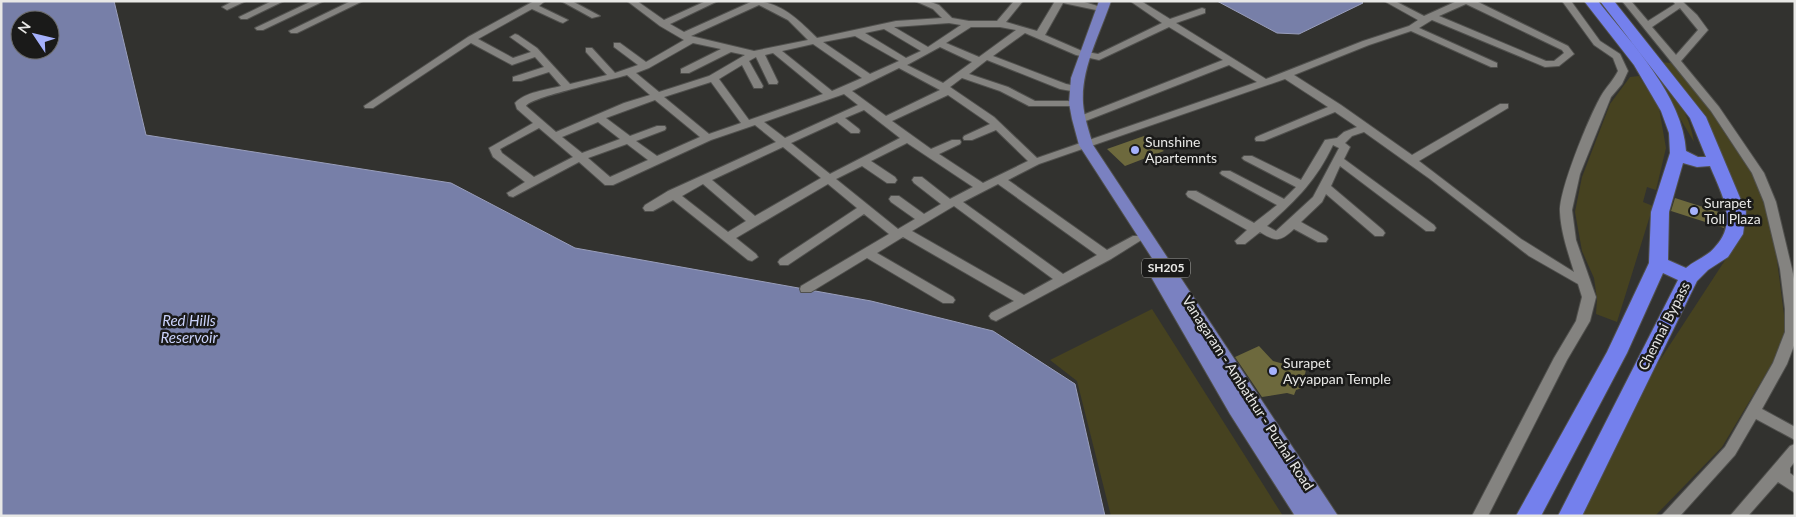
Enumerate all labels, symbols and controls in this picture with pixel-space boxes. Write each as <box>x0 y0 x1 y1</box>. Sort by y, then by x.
north arrow <box>10 10 60 60</box>
text: N <box>14 18 34 37</box>
place label: Sunshine Apartemnts <box>1145 133 1217 166</box>
marker: Sunshine Apartemnts <box>1129 144 1141 156</box>
place label: Surapet Toll Plaza <box>1704 194 1761 227</box>
marker: Surapet Toll Plaza <box>1688 205 1700 217</box>
road number: SH205 <box>1142 258 1190 278</box>
street label: Chennai Bypass <box>1634 279 1693 373</box>
street label: Vanagaram - Ambathur - Puzhal Road <box>1179 292 1318 493</box>
water label: Red Hills Reservoir <box>160 311 218 346</box>
place label: Surapet Ayyappan Temple <box>1283 354 1391 387</box>
marker: Surapet Ayyappan Temple <box>1267 365 1279 377</box>

